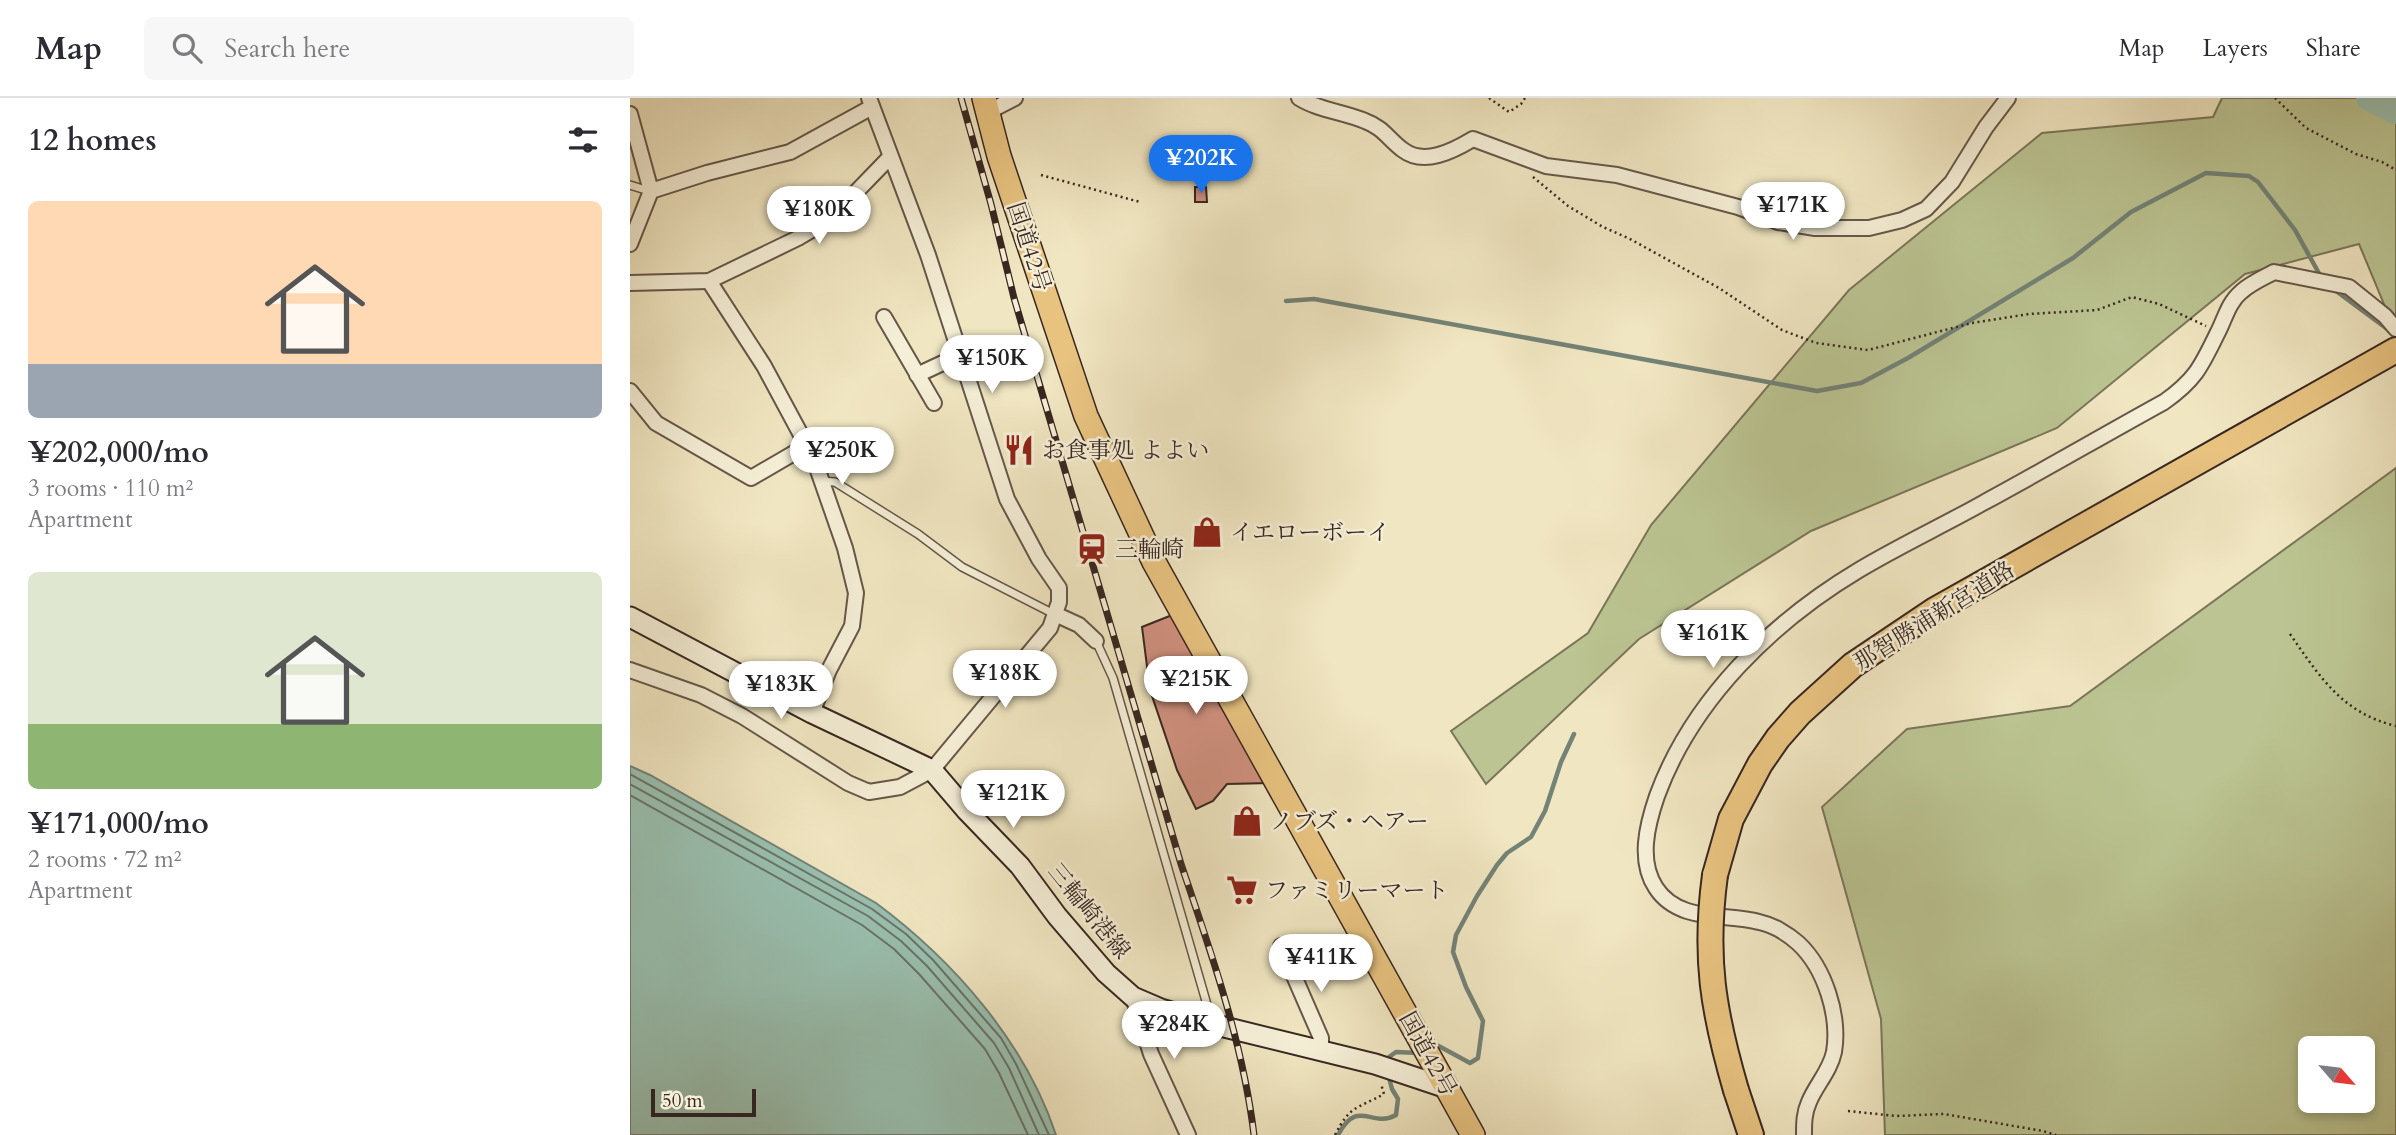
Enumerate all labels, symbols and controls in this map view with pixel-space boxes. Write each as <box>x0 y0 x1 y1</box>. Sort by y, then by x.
search box <box>144 17 634 80</box>
text: Map <box>35 26 102 71</box>
icon: search <box>168 29 206 67</box>
text: Search here <box>224 31 350 66</box>
text: Map <box>2119 32 2165 65</box>
text: Layers <box>2203 32 2268 65</box>
text: Share <box>2306 32 2361 65</box>
text: 12 homes <box>28 120 157 161</box>
icon: filters <box>564 121 602 159</box>
pin: ¥202K <box>1152 136 1250 195</box>
text: ¥202K <box>1165 142 1237 173</box>
pin: ¥171K <box>1744 183 1842 242</box>
pin: ¥180K <box>770 186 868 246</box>
text: ¥171K <box>1757 189 1829 220</box>
text: ¥180K <box>783 193 855 224</box>
street label: 国道42号 <box>1000 198 1058 296</box>
icon: home <box>252 246 378 372</box>
pin: ¥150K <box>943 336 1041 395</box>
text: ¥150K <box>956 342 1028 373</box>
pin: ¥250K <box>793 428 891 487</box>
text: ¥202,000/mo <box>28 432 209 473</box>
restaurant icon: お食事処 よよい <box>1002 433 1036 467</box>
text: ¥250K <box>806 434 878 465</box>
place label: お食事処 よよい <box>1042 435 1209 466</box>
text: 3 rooms · 110 m² <box>28 473 193 504</box>
text: Apartment <box>28 504 132 535</box>
shop icon: イエローボーイ <box>1190 515 1224 549</box>
place label: イエローボーイ <box>1230 517 1390 548</box>
station icon: 三輪崎 <box>1075 532 1109 566</box>
place label: 三輪崎 <box>1115 534 1184 565</box>
street label: 那智勝浦新宮道路 <box>1848 554 2020 678</box>
pin: ¥161K <box>1664 610 1762 670</box>
icon: home <box>252 617 378 743</box>
text: ¥161K <box>1677 617 1749 648</box>
pin: ¥188K <box>956 650 1054 710</box>
pin: ¥215K <box>1147 656 1245 716</box>
text: ¥188K <box>969 657 1041 688</box>
pin: ¥183K <box>732 662 830 721</box>
text: ¥215K <box>1160 663 1232 694</box>
text: ¥183K <box>745 668 817 699</box>
pin: ¥121K <box>964 770 1062 830</box>
text: ¥121K <box>977 777 1049 808</box>
text: ¥171,000/mo <box>28 803 209 844</box>
shop icon: ノブズ・ヘアー <box>1230 804 1264 838</box>
place label: ノブズ・ヘアー <box>1270 806 1429 837</box>
text: 2 rooms · 72 m² <box>28 844 181 875</box>
street label: 三輪崎港線 <box>1041 857 1137 965</box>
supermarket icon: ファミリーマート <box>1225 873 1259 907</box>
text: Apartment <box>28 875 132 906</box>
place label: ファミリーマート <box>1265 875 1449 906</box>
pin: ¥411K <box>1272 934 1370 994</box>
text: ¥411K <box>1285 941 1357 972</box>
pin: ¥284K <box>1125 1002 1223 1061</box>
street label: 国道42号 <box>1392 1006 1464 1102</box>
text: ¥284K <box>1138 1008 1210 1039</box>
north arrow <box>2298 1036 2375 1113</box>
map controls <box>2298 1036 2375 1113</box>
scale bar <box>651 1086 756 1118</box>
text: 50 m <box>662 1088 703 1114</box>

